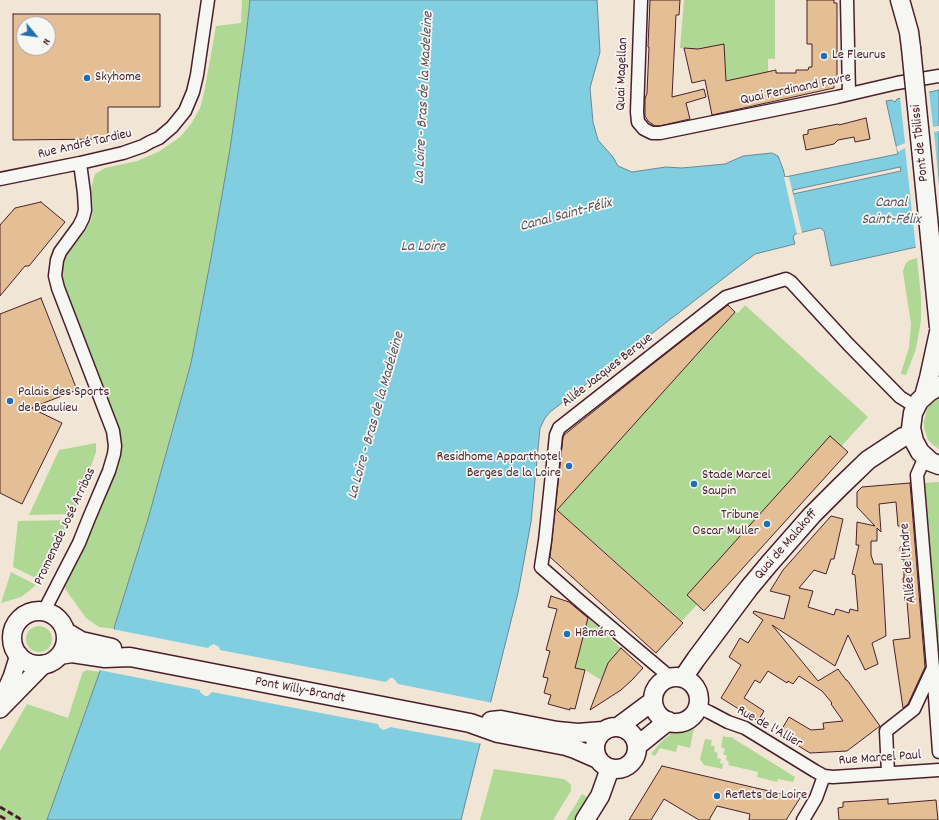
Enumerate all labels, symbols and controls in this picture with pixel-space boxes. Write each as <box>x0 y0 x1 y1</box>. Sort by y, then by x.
water label: La Loire - Bras de la Madeleine <box>411 11 439 185</box>
north arrow <box>16 16 56 56</box>
text: N <box>37 35 54 48</box>
street label: Quai Magellan <box>613 37 633 111</box>
place label: Le Fleurus <box>832 48 886 64</box>
marker: Le Fleurus <box>819 51 829 61</box>
place label: Skyhome <box>95 70 141 86</box>
street label: Quai Ferdinand Favre <box>739 70 853 110</box>
marker: Skyhome <box>82 73 92 83</box>
street label: Pont de Tbilissi <box>909 103 933 183</box>
street label: Rue André Tardieu <box>36 126 134 164</box>
water label: Canal Saint-Félix <box>518 195 614 237</box>
water label: Canal Saint-Félix <box>861 195 921 230</box>
water label: La Loire <box>401 239 445 257</box>
water label: La Loire - Bras de la Madeleine <box>345 330 409 502</box>
street label: Allée Jacques Berque <box>559 330 657 412</box>
place label: Palais des Sports de Beaulieu <box>18 385 109 418</box>
marker: Palais des Sports de Beaulieu <box>5 396 15 406</box>
place label: Residhome Apparthotel Berges de la Loire <box>437 450 561 482</box>
marker: Residhome Apparthotel Berges de la Loire <box>564 461 574 471</box>
street label: Promenade José Arribas <box>31 465 101 589</box>
place label: Stade Marcel Saupin <box>702 468 771 500</box>
marker: Stade Marcel Saupin <box>689 479 699 489</box>
street label: Quai de Malakoff <box>752 506 822 584</box>
place label: Tribune Oscar Muller <box>692 508 759 540</box>
marker: Tribune Oscar Muller <box>762 519 772 529</box>
street label: Allée de l'Indre <box>897 522 921 604</box>
place label: Hêméra <box>575 626 616 642</box>
marker: Hêméra <box>562 629 572 639</box>
street label: Pont Willy-Brandt <box>253 674 347 708</box>
street label: Rue de l'Allier <box>733 703 805 753</box>
street label: Rue Marcel Paul <box>838 748 922 770</box>
place label: Reflets de Loire <box>725 788 807 804</box>
marker: Reflets de Loire <box>712 791 722 801</box>

